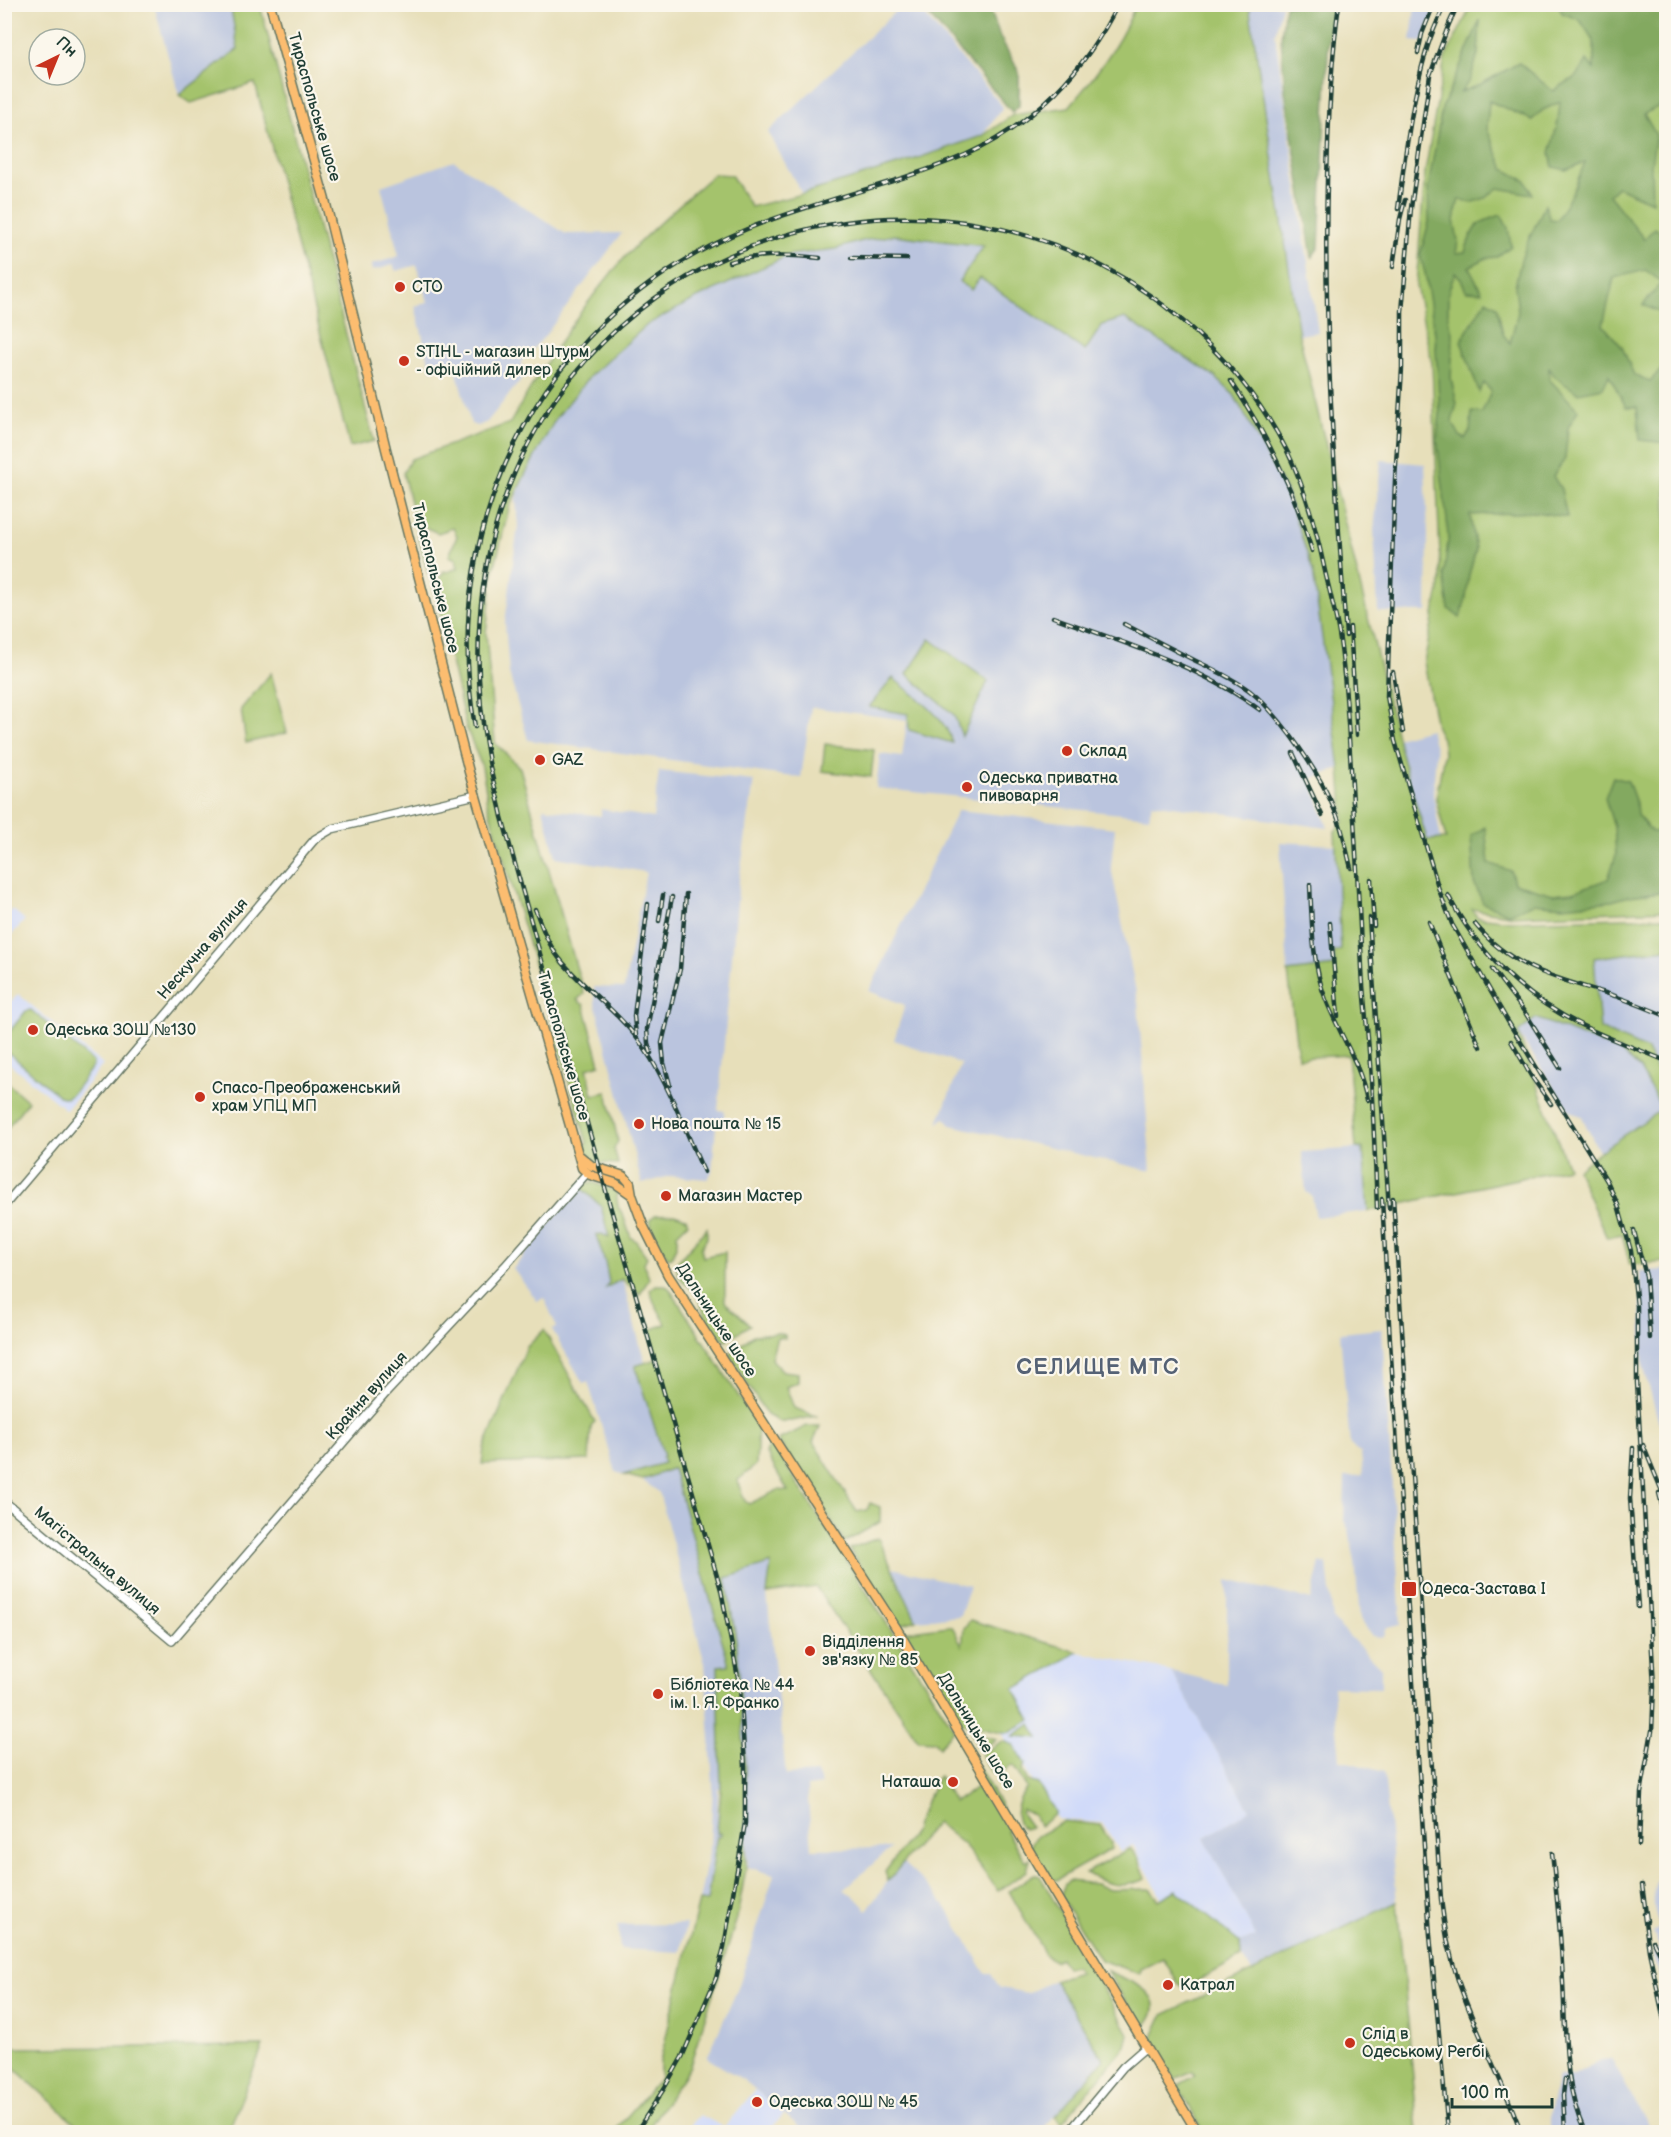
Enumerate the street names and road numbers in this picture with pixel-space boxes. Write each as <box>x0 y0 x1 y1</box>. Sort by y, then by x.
street label: Тираспольське шосе <box>284 30 344 184</box>
street label: Тираспольське шосе <box>407 501 463 655</box>
street label: Нескучна вулиця <box>154 894 252 1003</box>
street label: Тираспольське шосе <box>533 969 593 1123</box>
street label: Дальницьке шосе <box>672 1259 760 1381</box>
street label: Крайня вулиця <box>322 1348 412 1444</box>
street label: Магістральна вулиця <box>30 1503 164 1619</box>
street label: Дальницьке шосе <box>934 1669 1018 1793</box>

